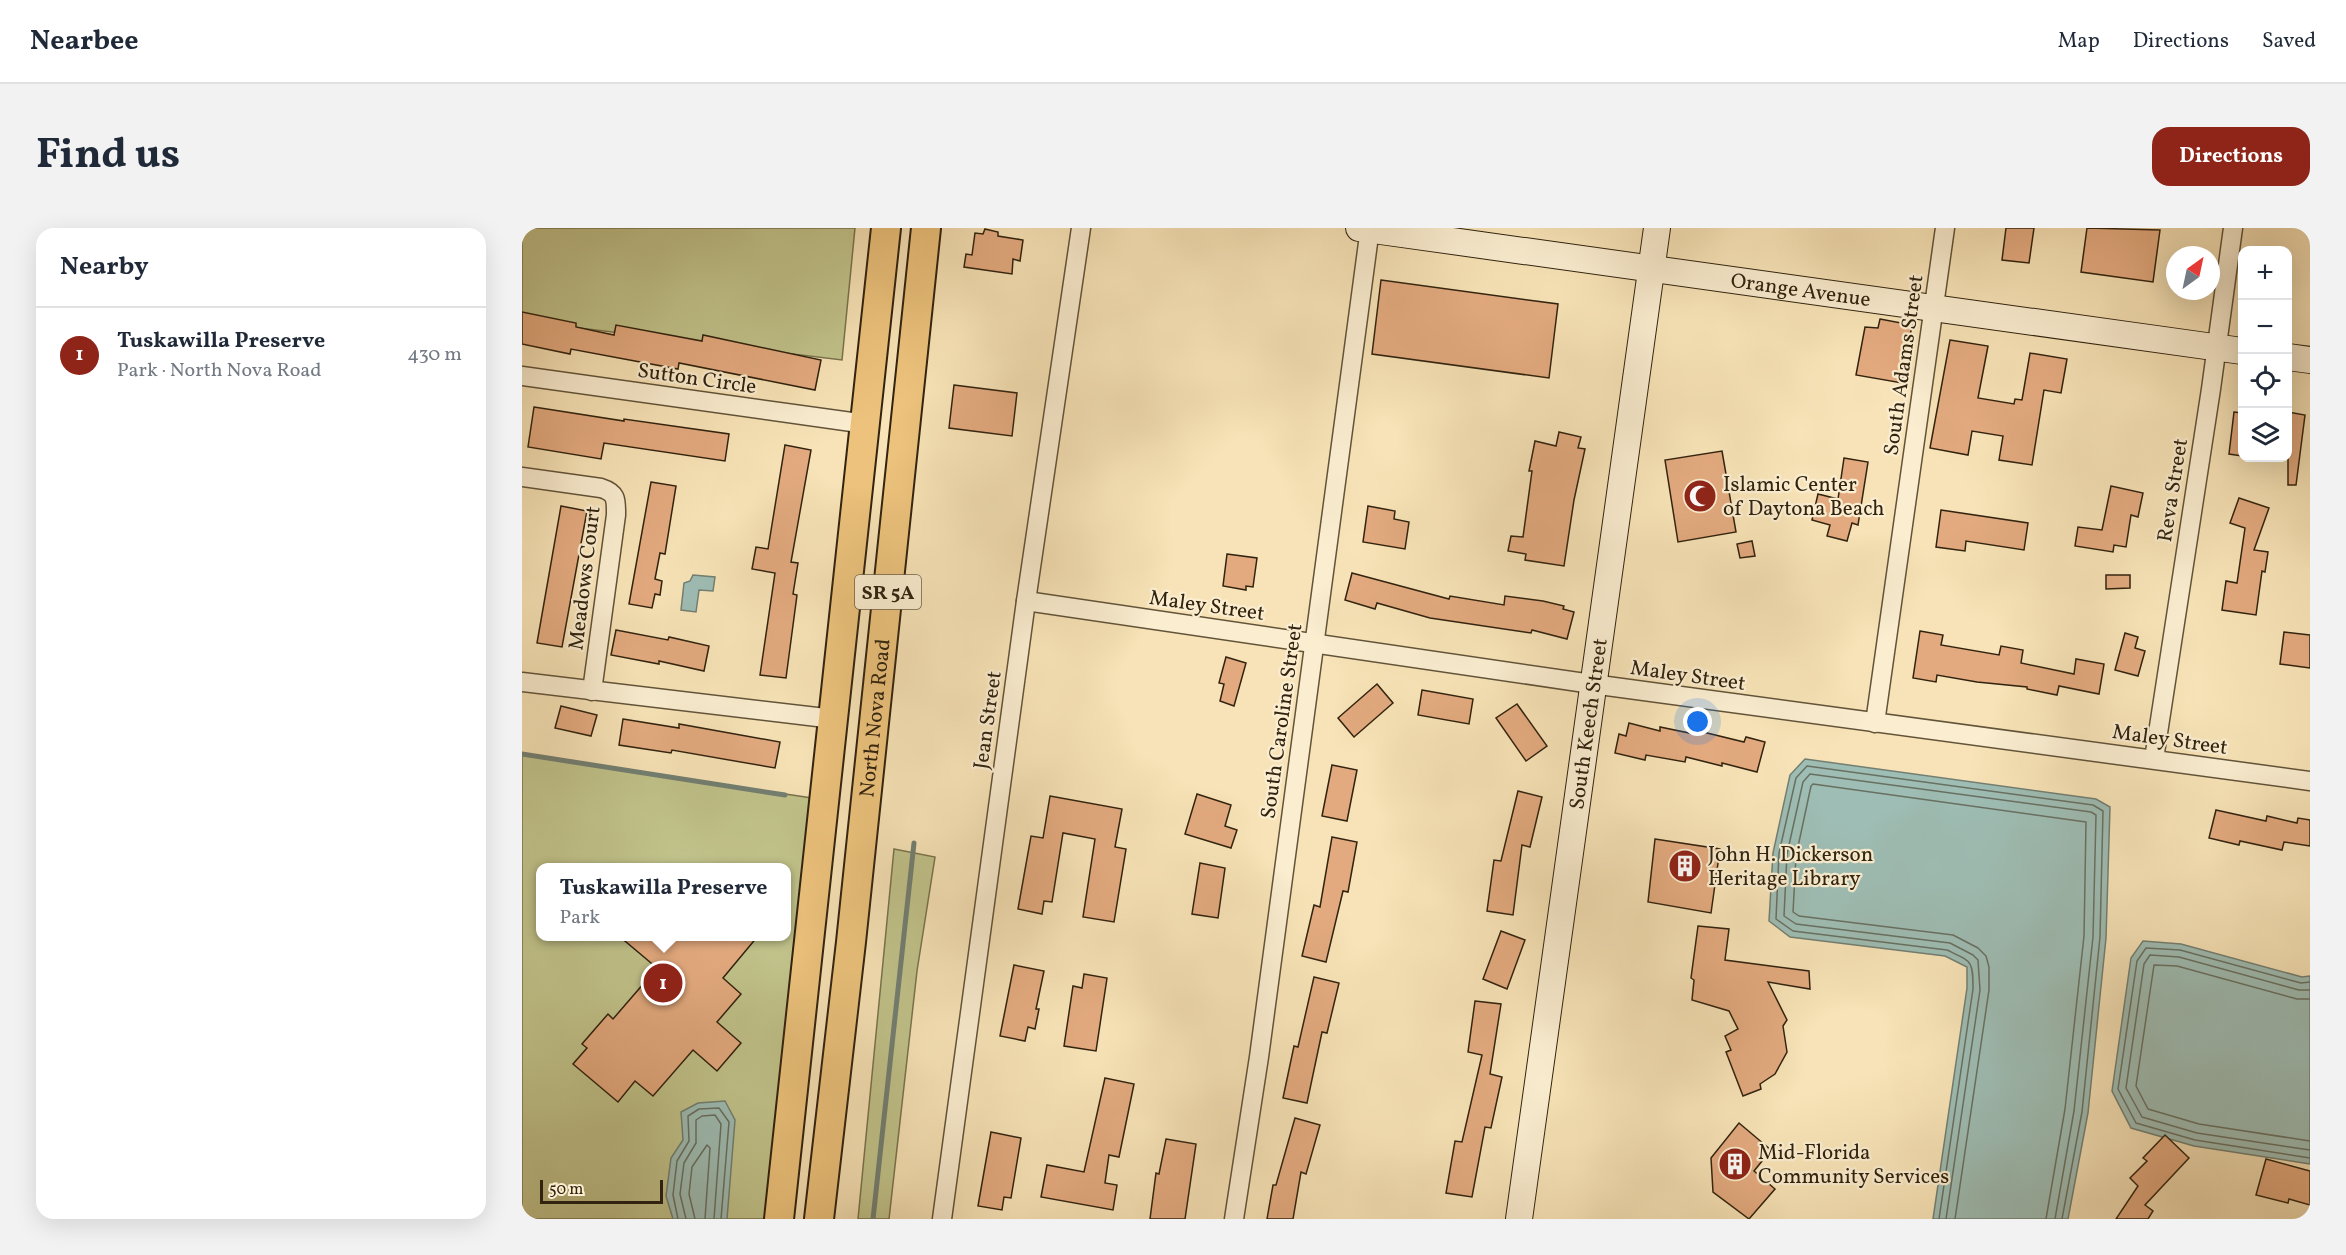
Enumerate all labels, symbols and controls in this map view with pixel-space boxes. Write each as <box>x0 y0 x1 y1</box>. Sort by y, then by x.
text: Nearbee <box>30 22 139 61</box>
text: Map <box>2058 27 2100 56</box>
text: Directions <box>2133 27 2229 56</box>
text: Saved <box>2262 27 2316 56</box>
text: Find us <box>36 127 180 186</box>
button: Directions <box>2152 127 2310 186</box>
north arrow <box>2166 246 2220 300</box>
map controls <box>2238 246 2292 462</box>
button: + <box>2238 246 2292 300</box>
text: Nearby <box>60 249 149 285</box>
street label: Orange Avenue <box>1729 267 1872 315</box>
street label: South Adams Street <box>1877 273 1932 457</box>
button: − <box>2238 300 2292 354</box>
text: Tuskawilla Preserve <box>117 326 325 357</box>
text: 1 <box>75 341 84 369</box>
text: 430 m <box>407 341 462 369</box>
button: locate <box>2238 354 2292 408</box>
text: Park · North Nova Road <box>117 357 322 385</box>
street label: Sutton Circle <box>636 357 758 402</box>
button: layers <box>2238 408 2292 462</box>
street label: Reva Street <box>2151 436 2196 544</box>
place label: Islamic Center of Daytona Beach <box>1723 471 1885 524</box>
mosque icon: Islamic Center of Daytona Beach <box>1682 478 1718 514</box>
street label: Meadows Court <box>562 505 609 652</box>
road number: SR 5A <box>855 575 921 609</box>
street label: Maley Street <box>1147 584 1266 629</box>
street label: South Caroline Street <box>1254 622 1311 821</box>
street label: South Keech Street <box>1563 636 1616 812</box>
street label: North Nova Road <box>853 637 899 799</box>
street label: Maley Street <box>1628 654 1747 699</box>
street label: Jean Street <box>967 669 1010 771</box>
your location <box>1683 707 1712 736</box>
street label: Maley Street <box>2110 718 2229 763</box>
place label: John H. Dickerson Heritage Library <box>1708 841 1873 894</box>
building icon: John H. Dickerson Heritage Library <box>1667 848 1703 884</box>
popup <box>536 863 791 941</box>
text: Tuskawilla Preserve <box>559 873 768 904</box>
text: Park <box>559 904 600 932</box>
pin: 1 <box>644 960 682 1005</box>
place label: Mid-Florida Community Services <box>1758 1139 1949 1192</box>
building icon: Mid-Florida Community Services <box>1717 1146 1753 1182</box>
scale bar <box>540 1177 663 1204</box>
text: 50 m <box>549 1179 583 1201</box>

